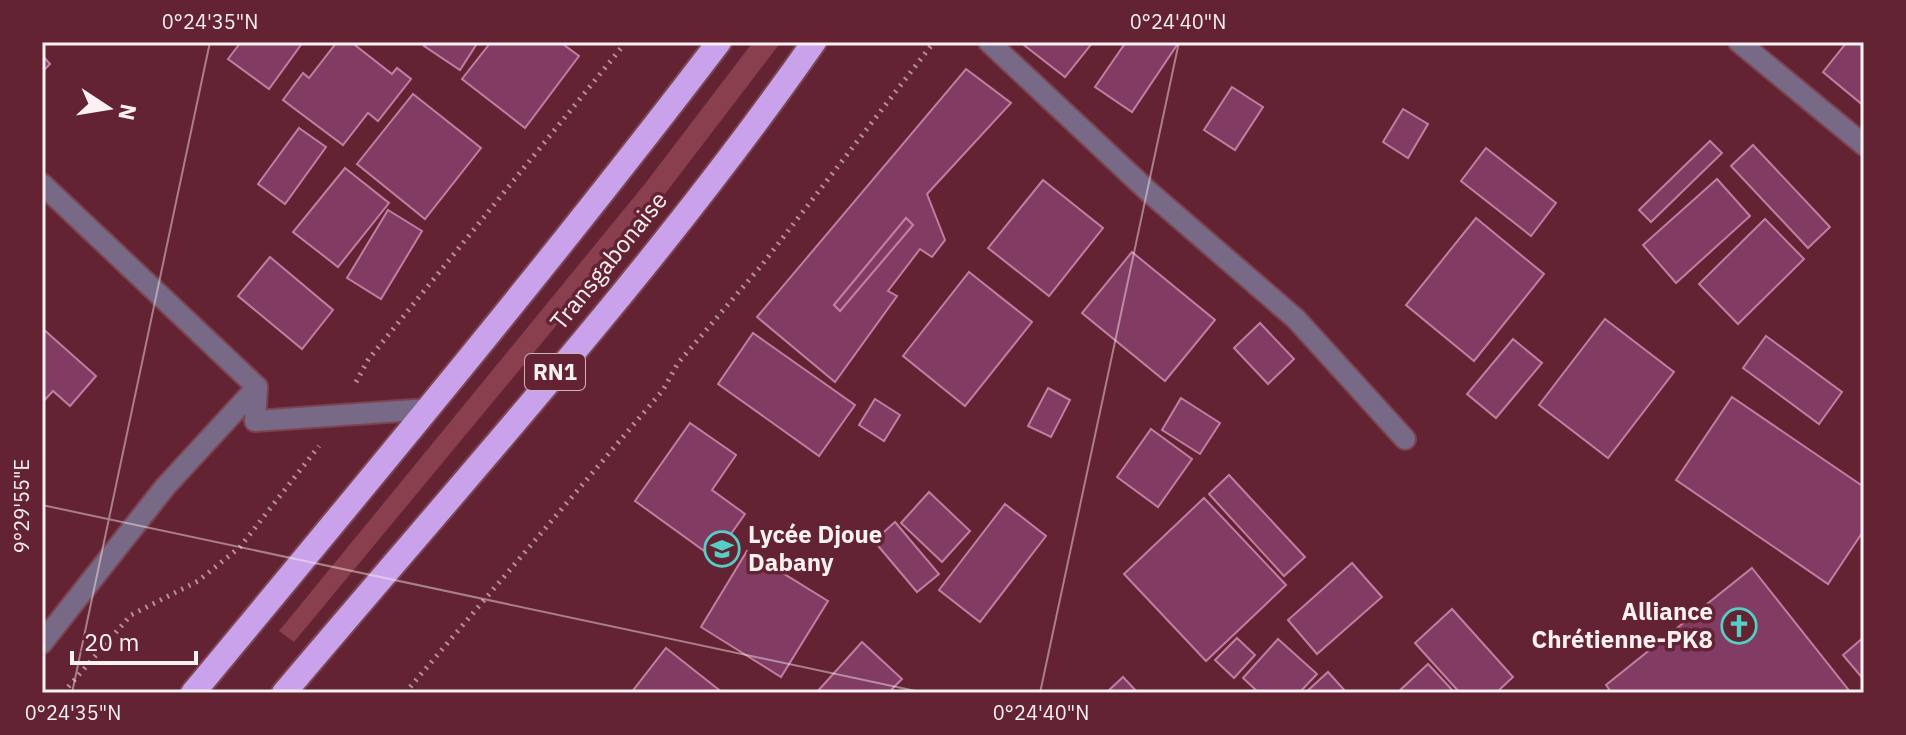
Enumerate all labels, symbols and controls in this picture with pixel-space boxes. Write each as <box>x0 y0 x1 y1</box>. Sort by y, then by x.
text: 0°24'35"N <box>162 8 258 35</box>
text: 0°24'40"N <box>1130 8 1226 35</box>
north arrow <box>68 68 148 148</box>
text: N <box>112 101 144 123</box>
street label: Transgabonaise <box>543 184 674 336</box>
road number: RN1 <box>525 354 585 390</box>
text: 9°29'55"E <box>8 459 35 553</box>
place label: Lycée Djoue Dabany <box>748 518 882 578</box>
school or university icon: Lycée Djoue Dabany <box>703 530 741 568</box>
place label: Alliance Chrétienne-PK8 <box>1532 595 1713 655</box>
church icon: Alliance Chrétienne-PK8 <box>1720 607 1758 645</box>
scale bar <box>72 615 196 665</box>
text: 20 m <box>84 626 139 658</box>
text: 0°24'35"N <box>25 699 121 726</box>
text: 0°24'40"N <box>993 699 1089 726</box>

